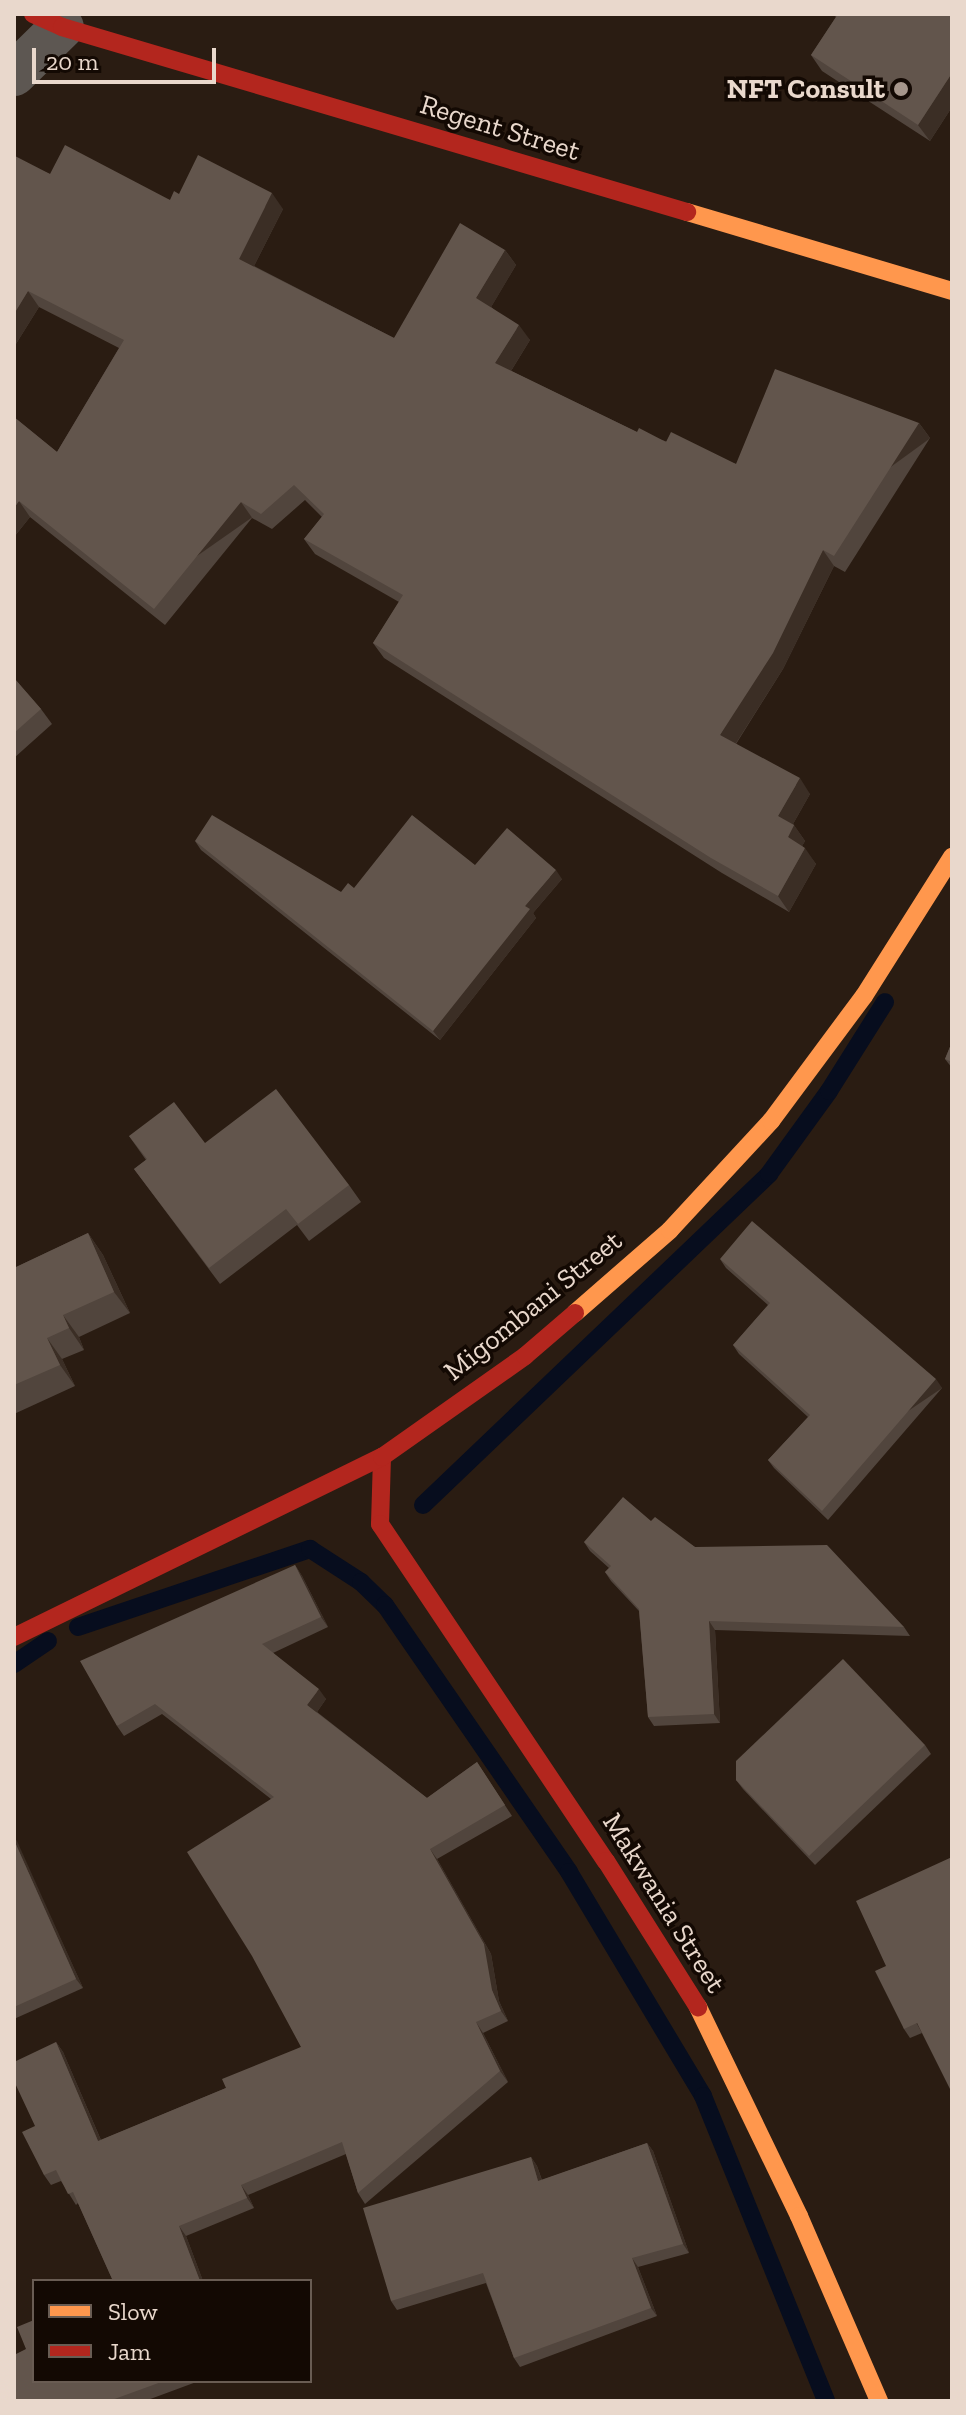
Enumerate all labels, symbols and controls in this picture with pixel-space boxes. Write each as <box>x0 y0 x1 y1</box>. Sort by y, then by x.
scale bar <box>36 32 220 82</box>
text: 20 m <box>46 47 98 76</box>
place label: NFT Consult <box>727 72 885 106</box>
marker: NFT Consult <box>892 80 910 98</box>
street label: Regent Street <box>416 88 584 168</box>
street label: Migombani Street <box>437 1224 629 1388</box>
street label: Makwania Street <box>595 1807 733 1999</box>
legend <box>32 2279 312 2383</box>
text: Slow <box>108 2297 158 2326</box>
text: Jam <box>108 2337 151 2366</box>

